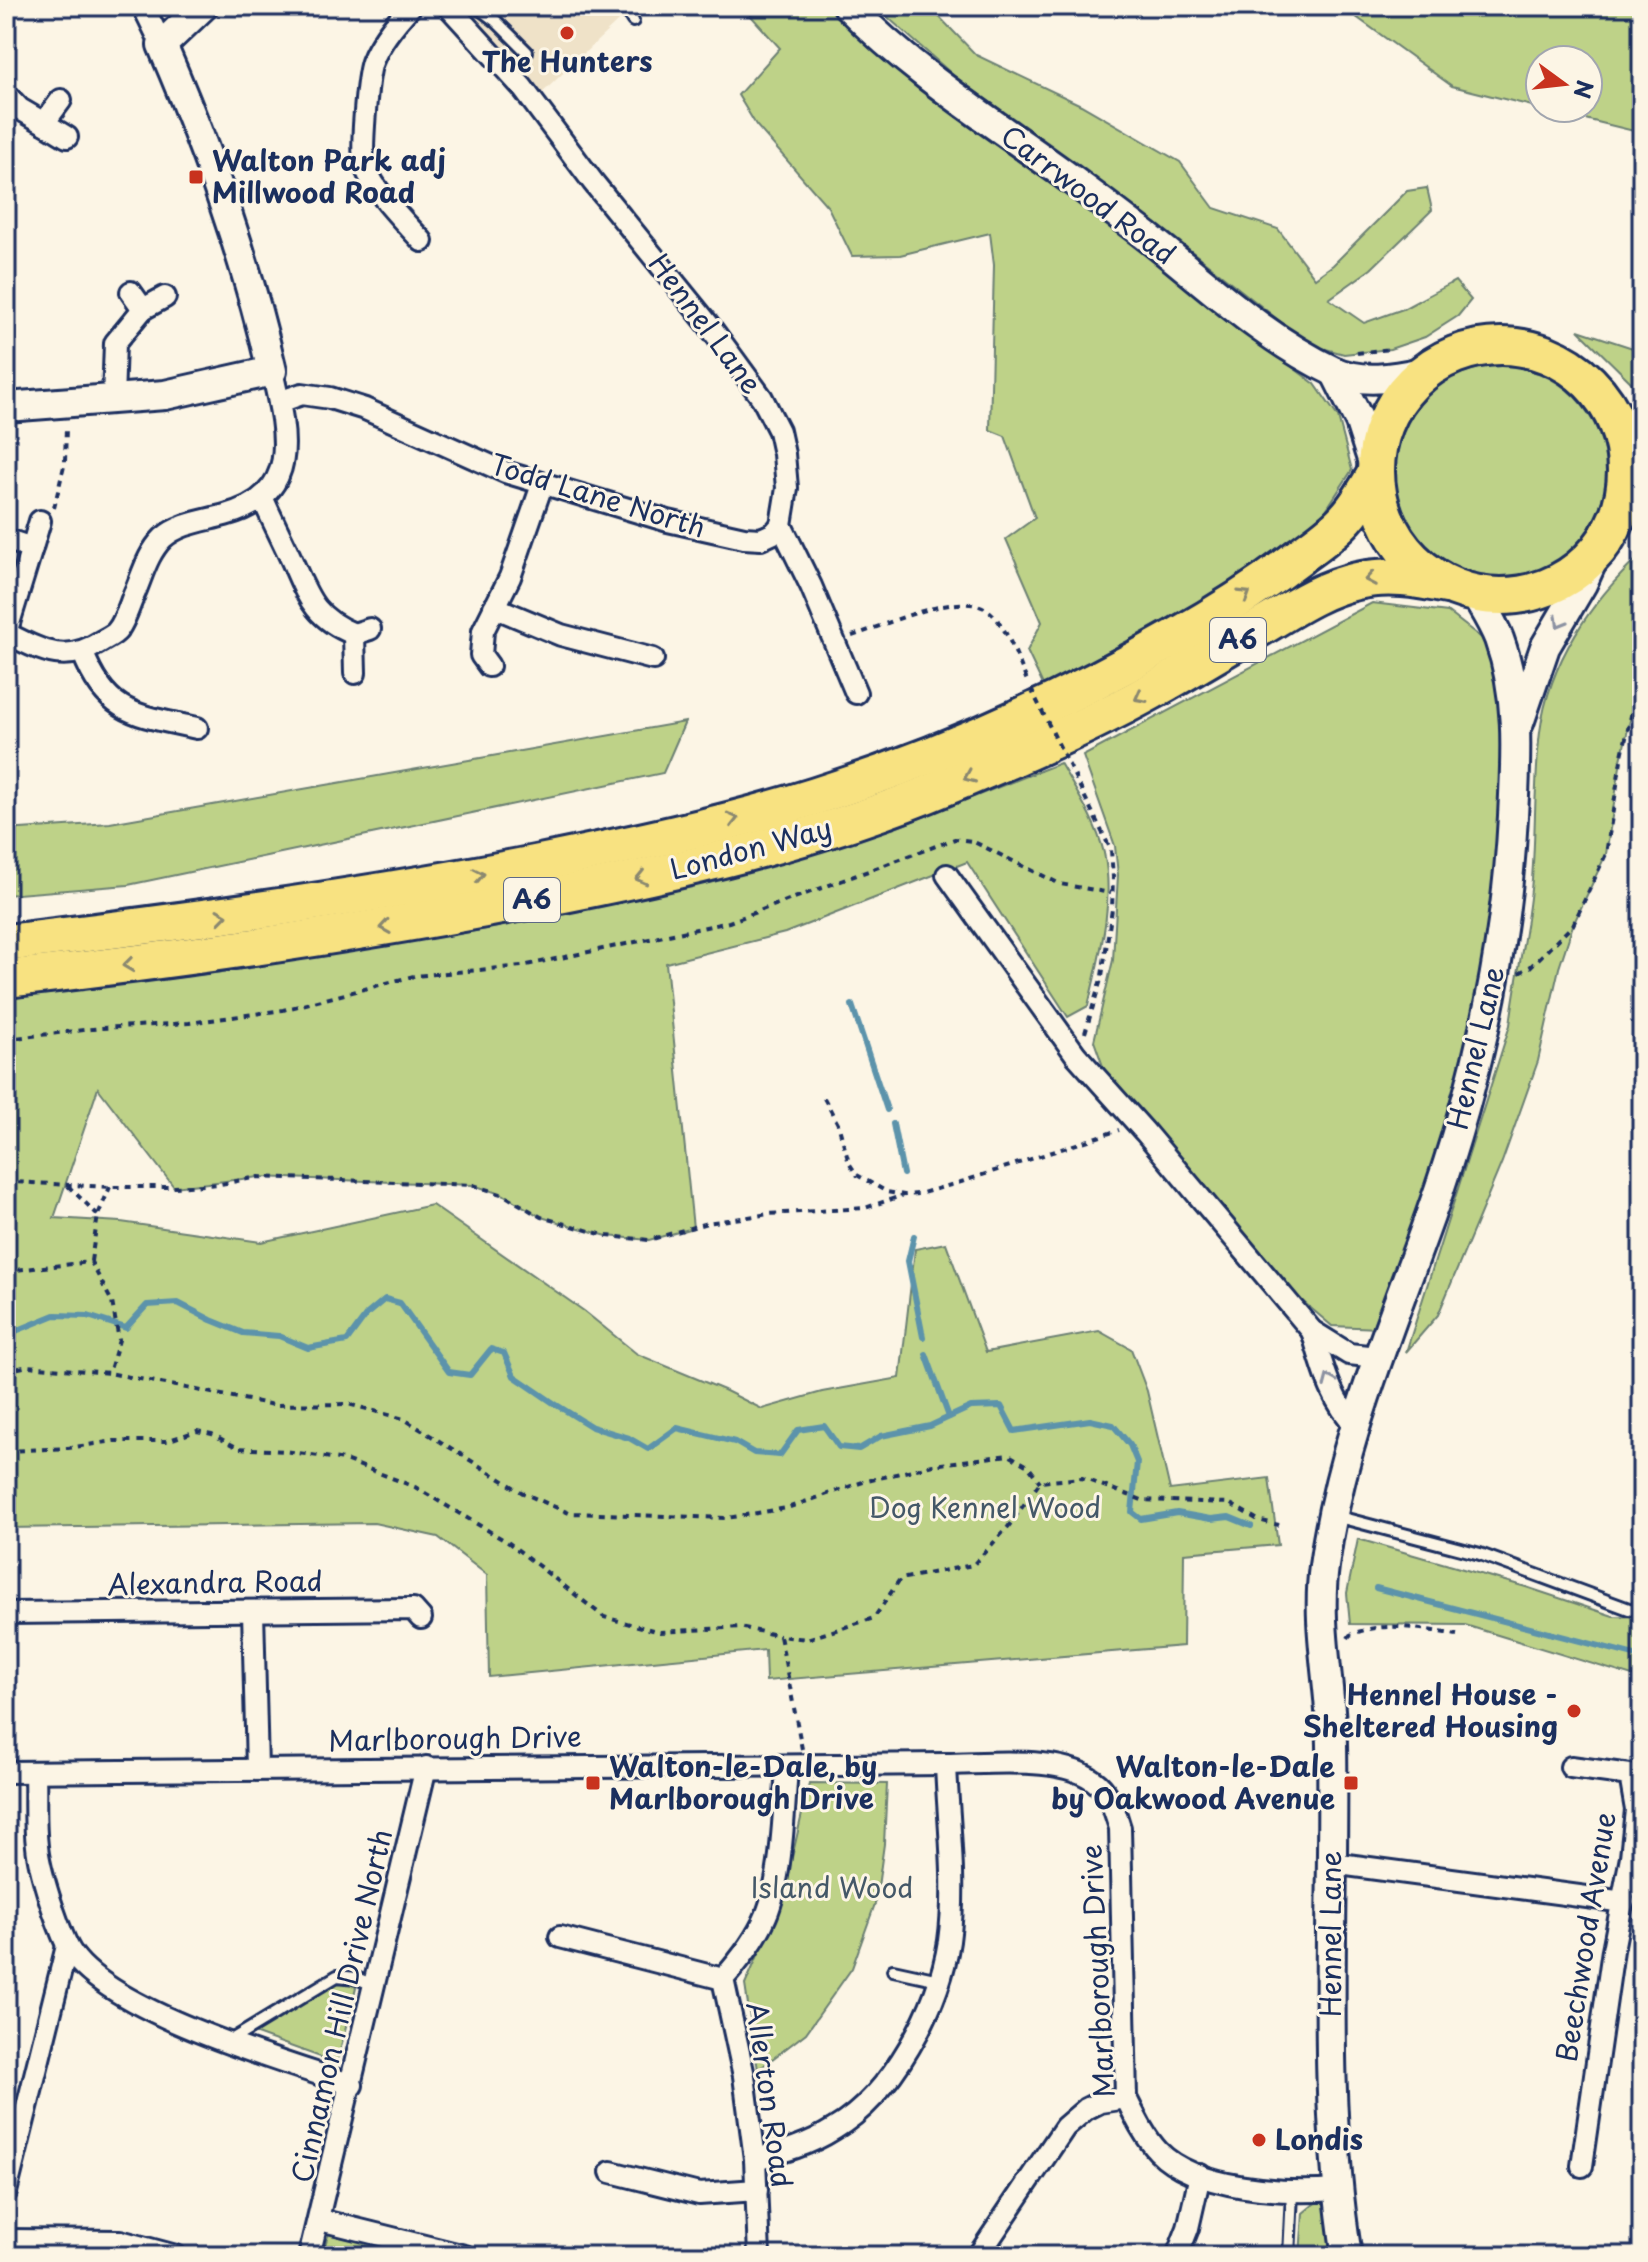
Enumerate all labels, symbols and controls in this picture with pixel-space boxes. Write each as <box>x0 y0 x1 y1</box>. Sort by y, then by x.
marker: The Hunters <box>558 24 576 42</box>
place label: The Hunters <box>481 39 653 82</box>
north arrow <box>1524 44 1604 124</box>
text: N <box>1567 77 1603 102</box>
street label: Carrwood Road <box>992 114 1185 274</box>
place label: Walton Park adj Millwood Road <box>212 138 446 213</box>
marker: Walton Park adj Millwood Road <box>187 168 205 186</box>
street label: Hennel Lane <box>639 244 773 403</box>
street label: Todd Lane North <box>486 441 711 548</box>
one-way arrow <box>1363 569 1377 586</box>
one-way arrow <box>1236 590 1250 605</box>
one-way arrow <box>1554 613 1570 628</box>
road number: A6 <box>1210 618 1266 662</box>
one-way arrow <box>1134 688 1149 703</box>
one-way arrow <box>963 768 977 784</box>
street label: London Way <box>665 805 836 890</box>
one-way arrow <box>725 812 739 829</box>
one-way arrow <box>472 867 486 884</box>
one-way arrow <box>634 869 648 886</box>
road number: A6 <box>504 878 560 922</box>
one-way arrow <box>215 908 229 925</box>
one-way arrow <box>379 918 392 935</box>
one-way arrow <box>121 956 135 973</box>
street label: Hennel Lane <box>1435 962 1514 1134</box>
one-way arrow <box>1322 1374 1339 1388</box>
park label: Dog Kennel Wood <box>869 1485 1101 1528</box>
street label: Alexandra Road <box>107 1558 323 1605</box>
place label: Hennel House - Sheltered Housing <box>1303 1672 1558 1747</box>
marker: Hennel House - Sheltered Housing <box>1565 1702 1583 1720</box>
street label: Marlborough Drive <box>328 1714 582 1761</box>
place label: Walton-le-Dale, by Marlborough Drive <box>609 1744 877 1819</box>
place label: Walton-le-Dale by Oakwood Avenue <box>1051 1744 1335 1819</box>
marker: Walton-le-Dale, by Marlborough Drive <box>584 1774 602 1792</box>
marker: Walton-le-Dale by Oakwood Avenue <box>1342 1774 1360 1792</box>
street label: Beechwood Avenue <box>1544 1809 1625 2065</box>
street label: Cinnamon Hill Drive North <box>279 1825 402 2187</box>
street label: Marlborough Drive <box>1068 1843 1125 2099</box>
street label: Hennel Lane <box>1308 1851 1351 2017</box>
park label: Island Wood <box>751 1865 913 1908</box>
street label: Allerton Road <box>736 1999 805 2190</box>
place label: Londis <box>1275 2117 1363 2160</box>
marker: Londis <box>1250 2131 1268 2149</box>

